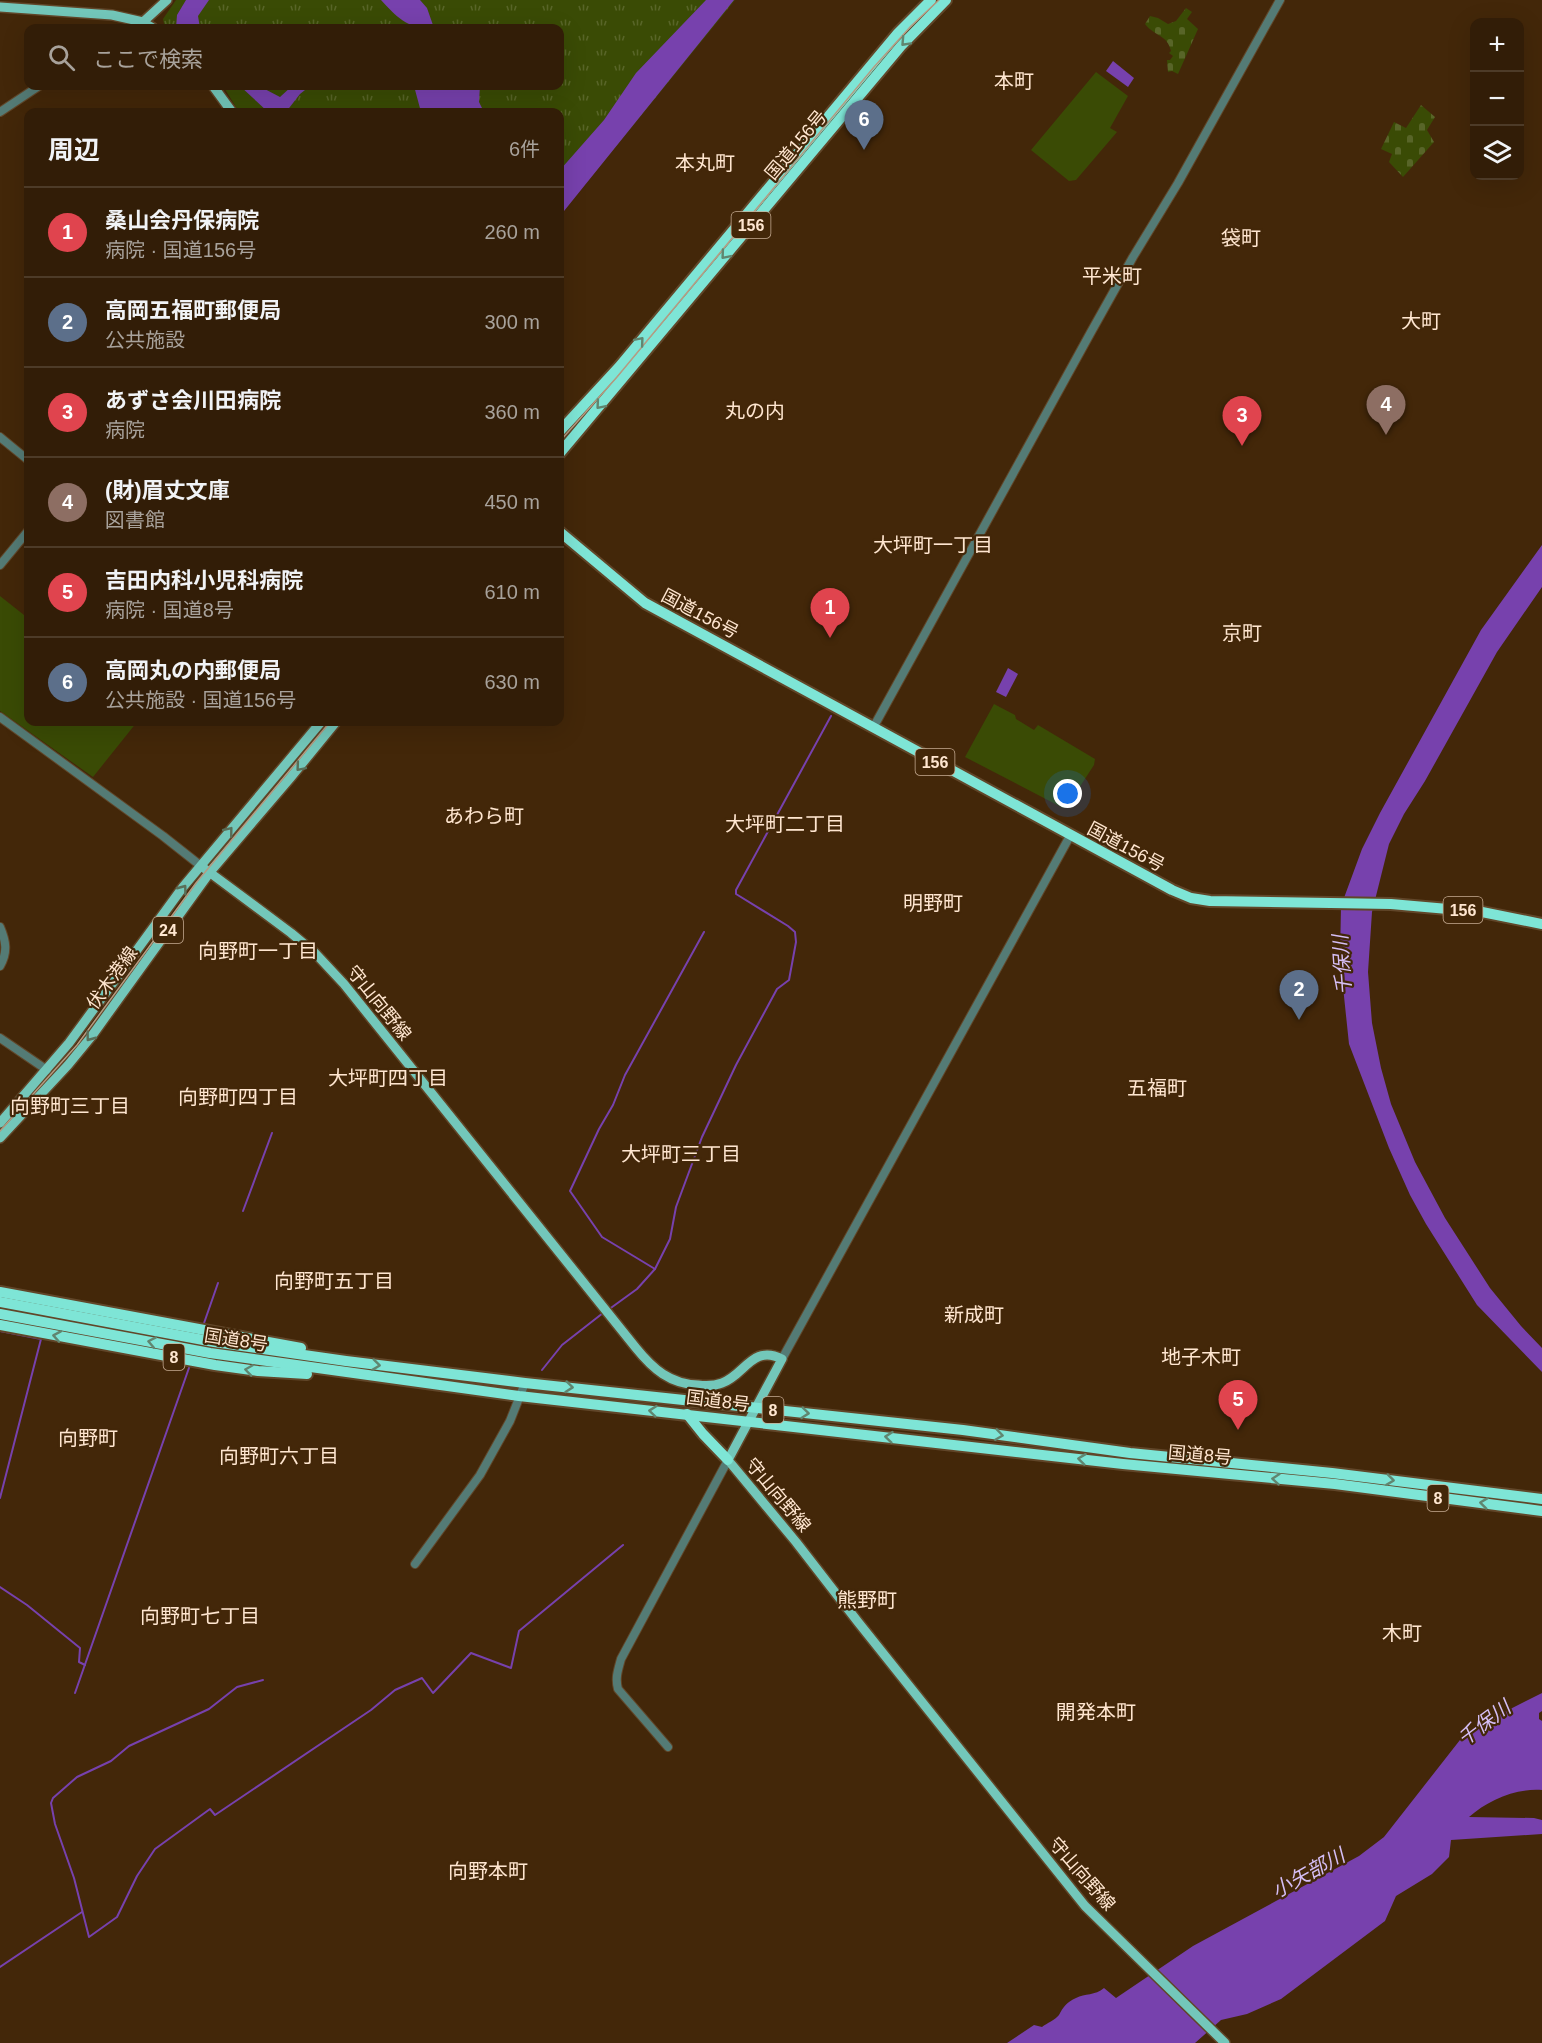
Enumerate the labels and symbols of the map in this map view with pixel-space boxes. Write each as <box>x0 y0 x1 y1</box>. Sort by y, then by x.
one-way arrow <box>901 35 912 45</box>
district label: 本町 <box>994 70 1034 92</box>
pin: 6 <box>844 100 884 150</box>
street label: 国道156号 <box>761 106 831 184</box>
district label: 本丸町 <box>675 152 735 174</box>
road number: 156 <box>732 212 771 238</box>
district label: 袋町 <box>1221 227 1261 249</box>
one-way arrow <box>722 248 733 259</box>
district label: 平米町 <box>1082 265 1142 287</box>
district label: 大町 <box>1401 310 1441 332</box>
one-way arrow <box>633 337 644 348</box>
pin: 4 <box>1366 386 1406 435</box>
pin: 3 <box>1222 396 1262 446</box>
one-way arrow <box>597 398 608 409</box>
district label: 丸の内 <box>725 400 785 422</box>
district label: 大坪町一丁目 <box>873 534 993 556</box>
street label: 国道156号 <box>658 585 742 643</box>
pin: 1 <box>810 588 850 638</box>
district label: 京町 <box>1222 622 1262 644</box>
road number: 156 <box>916 749 954 775</box>
one-way arrow <box>296 760 307 771</box>
your location <box>1053 779 1082 808</box>
district label: あわら町 <box>444 805 524 827</box>
district label: 大坪町二丁目 <box>725 813 845 835</box>
street label: 国道156号 <box>1084 818 1168 876</box>
one-way arrow <box>221 827 232 838</box>
one-way arrow <box>175 884 186 895</box>
district label: 明野町 <box>903 892 963 914</box>
road number: 156 <box>1444 897 1482 923</box>
road number: 24 <box>153 917 183 943</box>
water label: 千保川 <box>1329 932 1355 996</box>
district label: 向野町一丁目 <box>198 940 318 962</box>
street label: 伏木港線 <box>83 943 141 1013</box>
street label: 守山向野線 <box>343 962 415 1044</box>
pin: 2 <box>1280 970 1318 1020</box>
one-way arrow <box>87 1031 98 1042</box>
district label: 大坪町四丁目 <box>328 1067 448 1089</box>
district label: 五福町 <box>1127 1077 1187 1099</box>
district label: 向野町四丁目 <box>178 1086 298 1108</box>
district label: 向野町三丁目 <box>10 1095 130 1117</box>
district label: 大坪町三丁目 <box>621 1143 741 1165</box>
district label: 向野町五丁目 <box>274 1270 394 1292</box>
district label: 新成町 <box>944 1304 1004 1326</box>
street label: 国道8号 <box>203 1325 269 1355</box>
one-way arrow <box>52 1330 62 1342</box>
one-way arrow <box>148 1336 158 1349</box>
road number: 8 <box>164 1344 184 1370</box>
district label: 地子木町 <box>1161 1346 1241 1368</box>
one-way arrow <box>371 1358 380 1371</box>
one-way arrow <box>244 1364 254 1376</box>
one-way arrow <box>565 1380 574 1393</box>
pin: 5 <box>1218 1380 1258 1430</box>
street label: 国道8号 <box>685 1387 751 1415</box>
road number: 8 <box>762 1397 784 1423</box>
one-way arrow <box>649 1405 658 1418</box>
one-way arrow <box>800 1407 809 1419</box>
district label: 向野町 <box>58 1427 118 1449</box>
one-way arrow <box>994 1429 1003 1441</box>
one-way arrow <box>884 1431 893 1444</box>
street label: 国道8号 <box>1167 1442 1233 1468</box>
district label: 向野町六丁目 <box>219 1445 339 1467</box>
one-way arrow <box>1078 1453 1087 1466</box>
street label: 守山向野線 <box>741 1454 815 1536</box>
one-way arrow <box>1272 1473 1281 1486</box>
one-way arrow <box>1386 1474 1395 1486</box>
road number: 8 <box>1428 1485 1448 1511</box>
one-way arrow <box>1479 1498 1489 1510</box>
district label: 熊野町 <box>837 1589 897 1611</box>
district label: 向野町七丁目 <box>140 1605 260 1627</box>
district label: 木町 <box>1382 1622 1422 1644</box>
water label: 千保川 <box>1453 1695 1516 1750</box>
district label: 開発本町 <box>1056 1701 1136 1723</box>
street label: 守山向野線 <box>1045 1833 1119 1915</box>
water label: 小矢部川 <box>1268 1843 1350 1902</box>
district label: 向野本町 <box>448 1860 528 1882</box>

